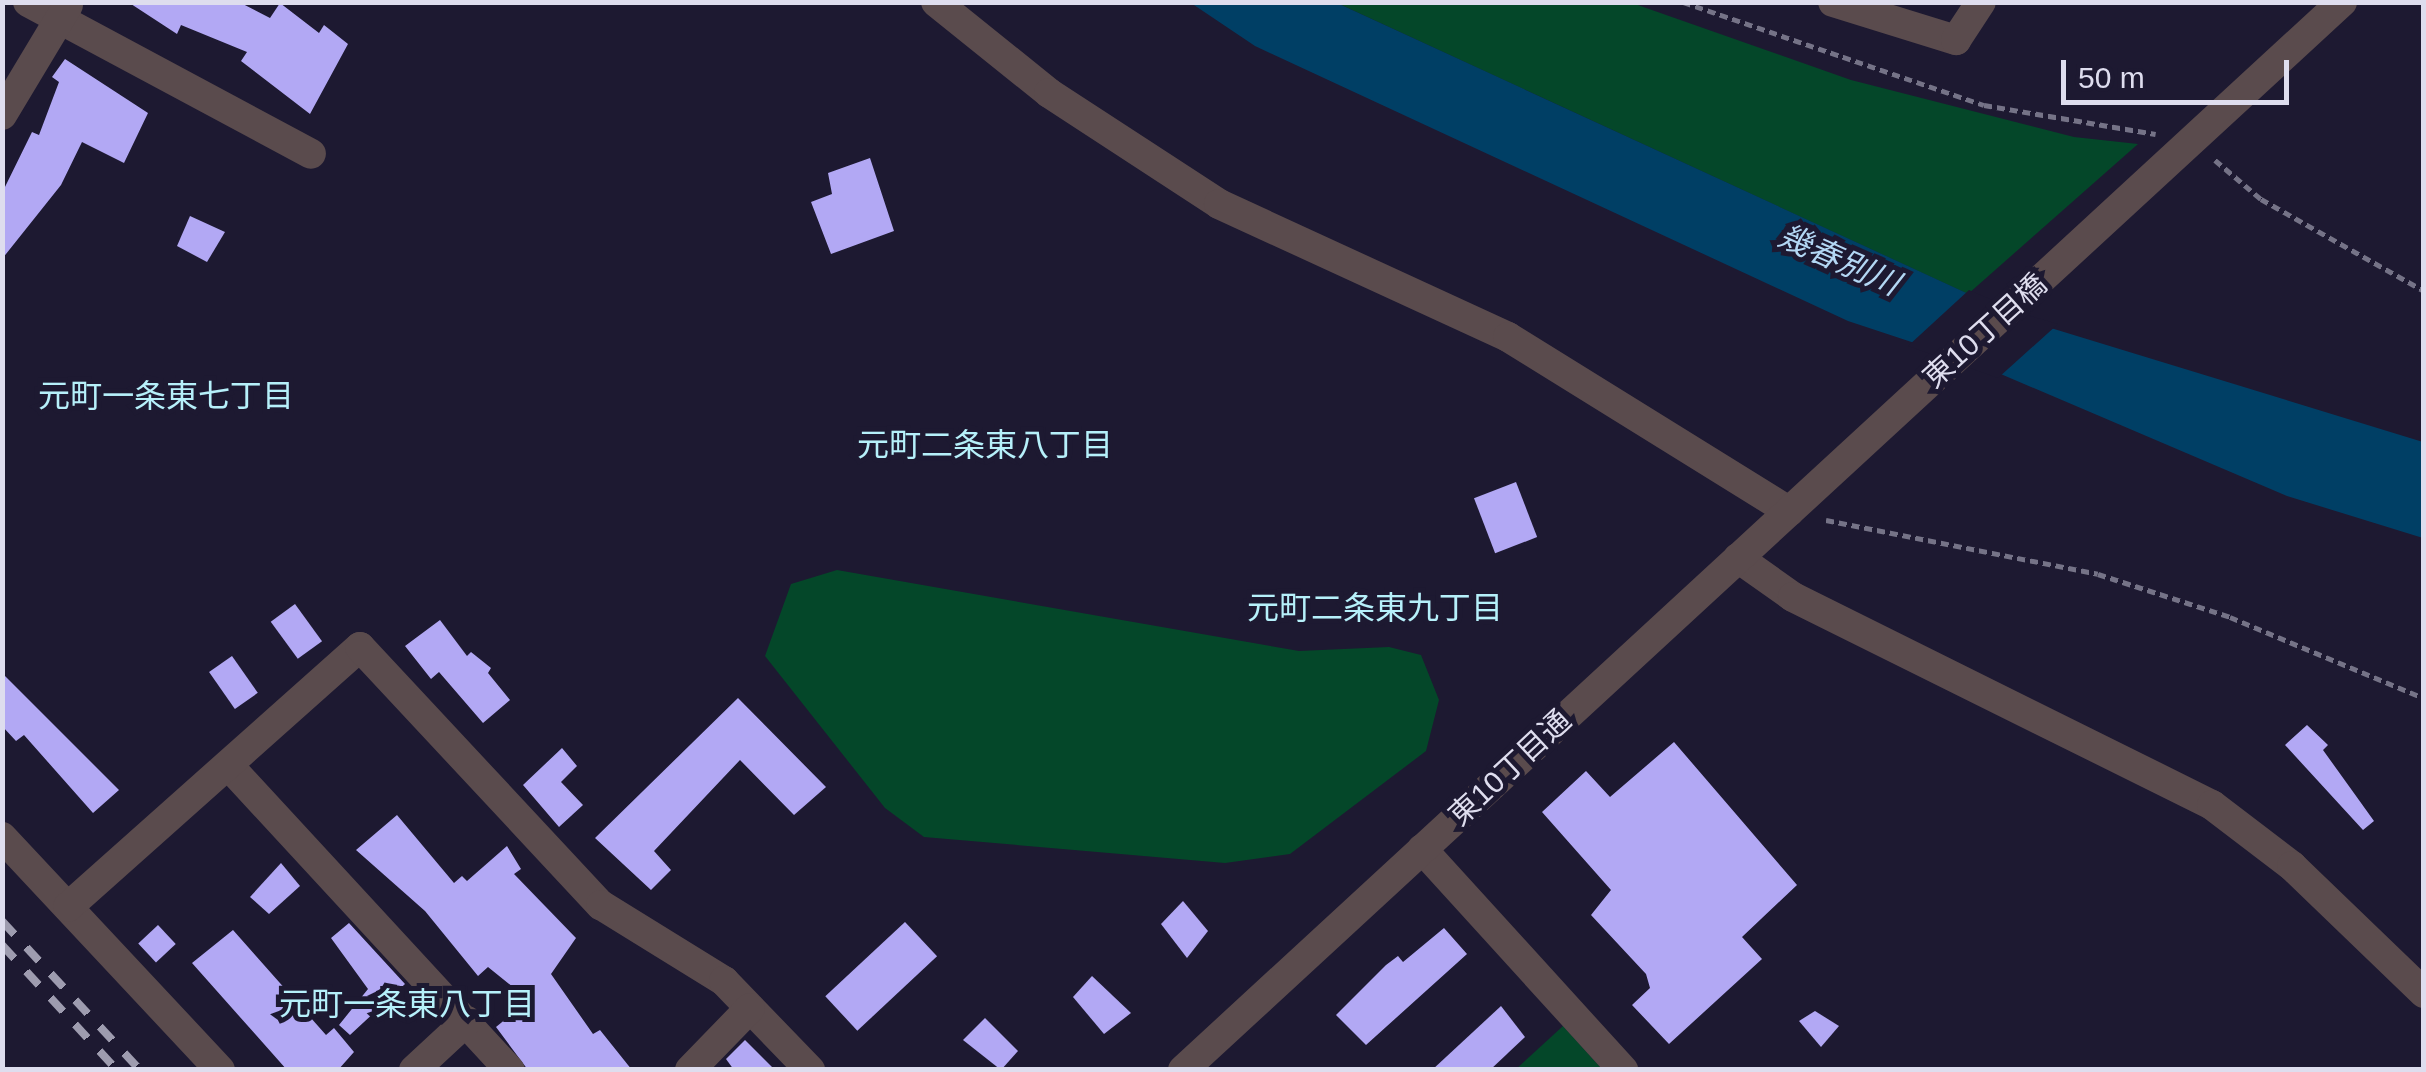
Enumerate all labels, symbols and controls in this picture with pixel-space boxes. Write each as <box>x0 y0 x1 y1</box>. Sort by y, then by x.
scale bar <box>2066 40 2294 102</box>
text: 50 m <box>2078 61 2145 94</box>
water label: 幾春別川 <box>1773 216 1905 304</box>
street label: 東10丁目橋 <box>1916 266 2054 396</box>
district label: 元町一条東七丁目 <box>38 377 294 415</box>
district label: 元町二条東八丁目 <box>857 426 1113 464</box>
district label: 元町二条東九丁目 <box>1247 589 1503 627</box>
street label: 東10丁目通 <box>1442 703 1578 833</box>
district label: 元町一条東八丁目 <box>279 985 535 1023</box>

